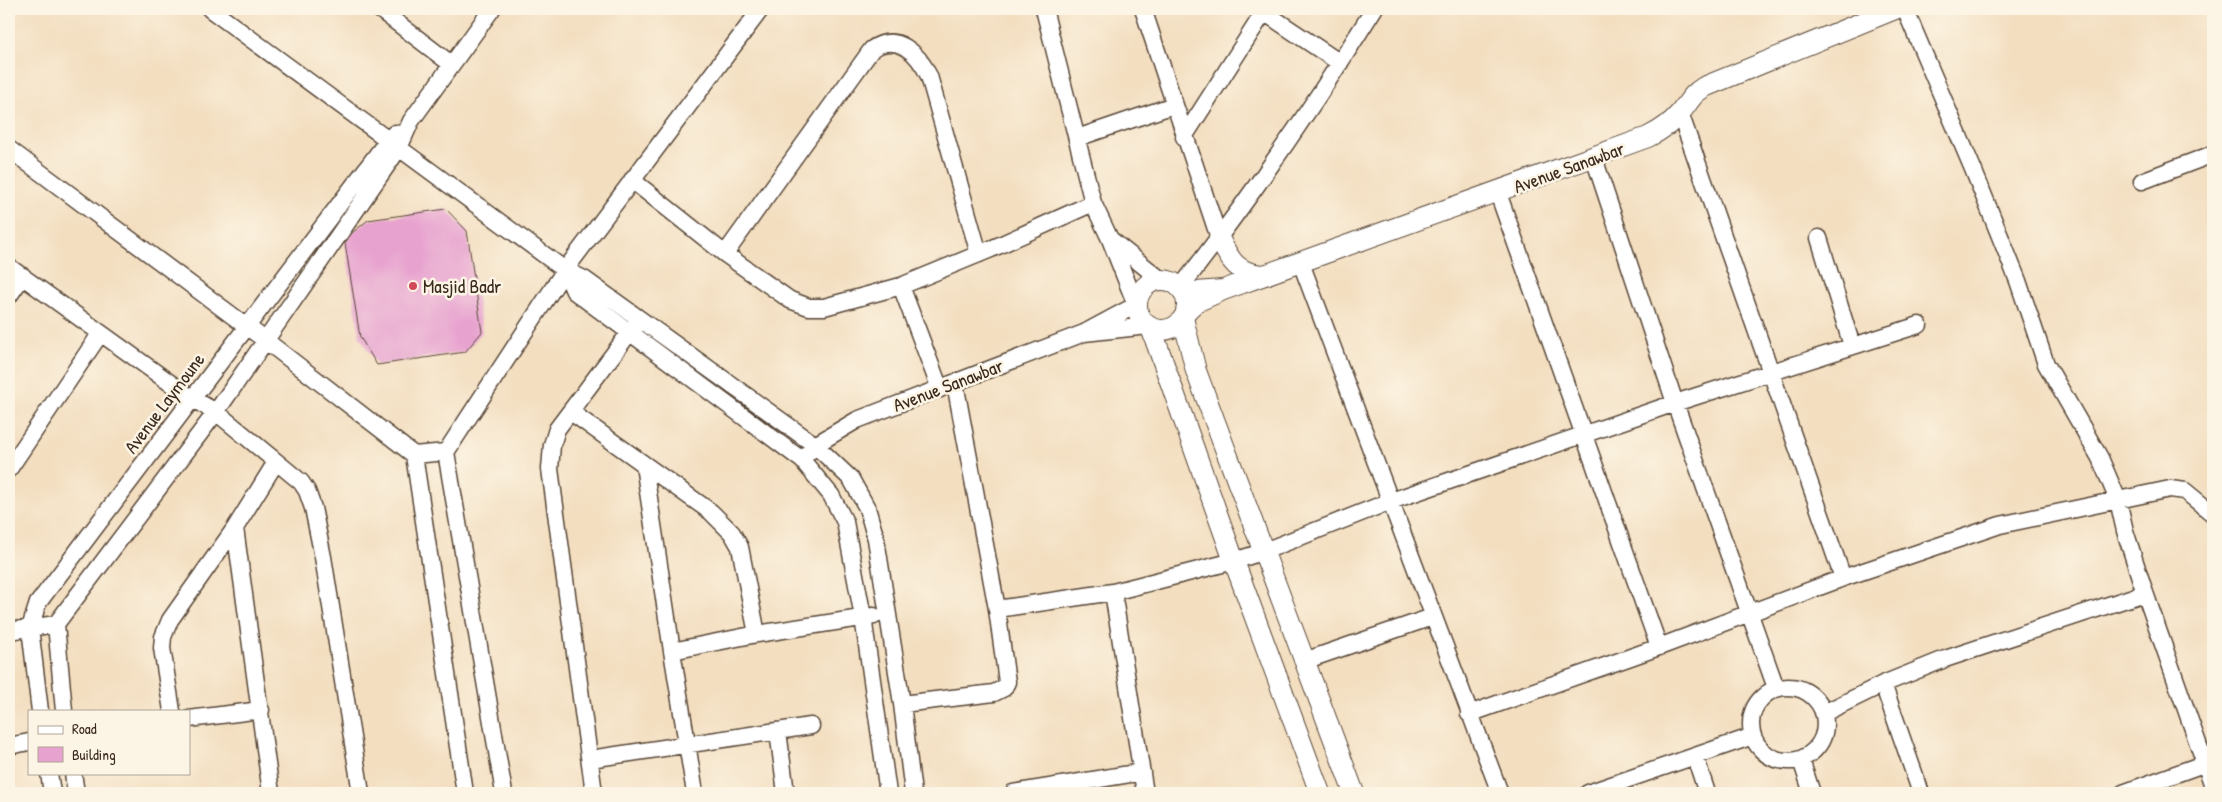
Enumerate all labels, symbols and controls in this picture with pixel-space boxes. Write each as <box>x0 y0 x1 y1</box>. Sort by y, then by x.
street label: Avenue Sanawbar <box>1510 135 1629 199</box>
place label: Masjid Badr <box>423 273 502 299</box>
marker: Masjid Badr <box>407 280 419 292</box>
street label: Avenue Laymoune <box>118 347 211 459</box>
street label: Avenue Sanawbar <box>889 352 1008 418</box>
legend <box>28 710 190 774</box>
text: Road <box>72 718 97 739</box>
text: Building <box>72 744 116 765</box>

